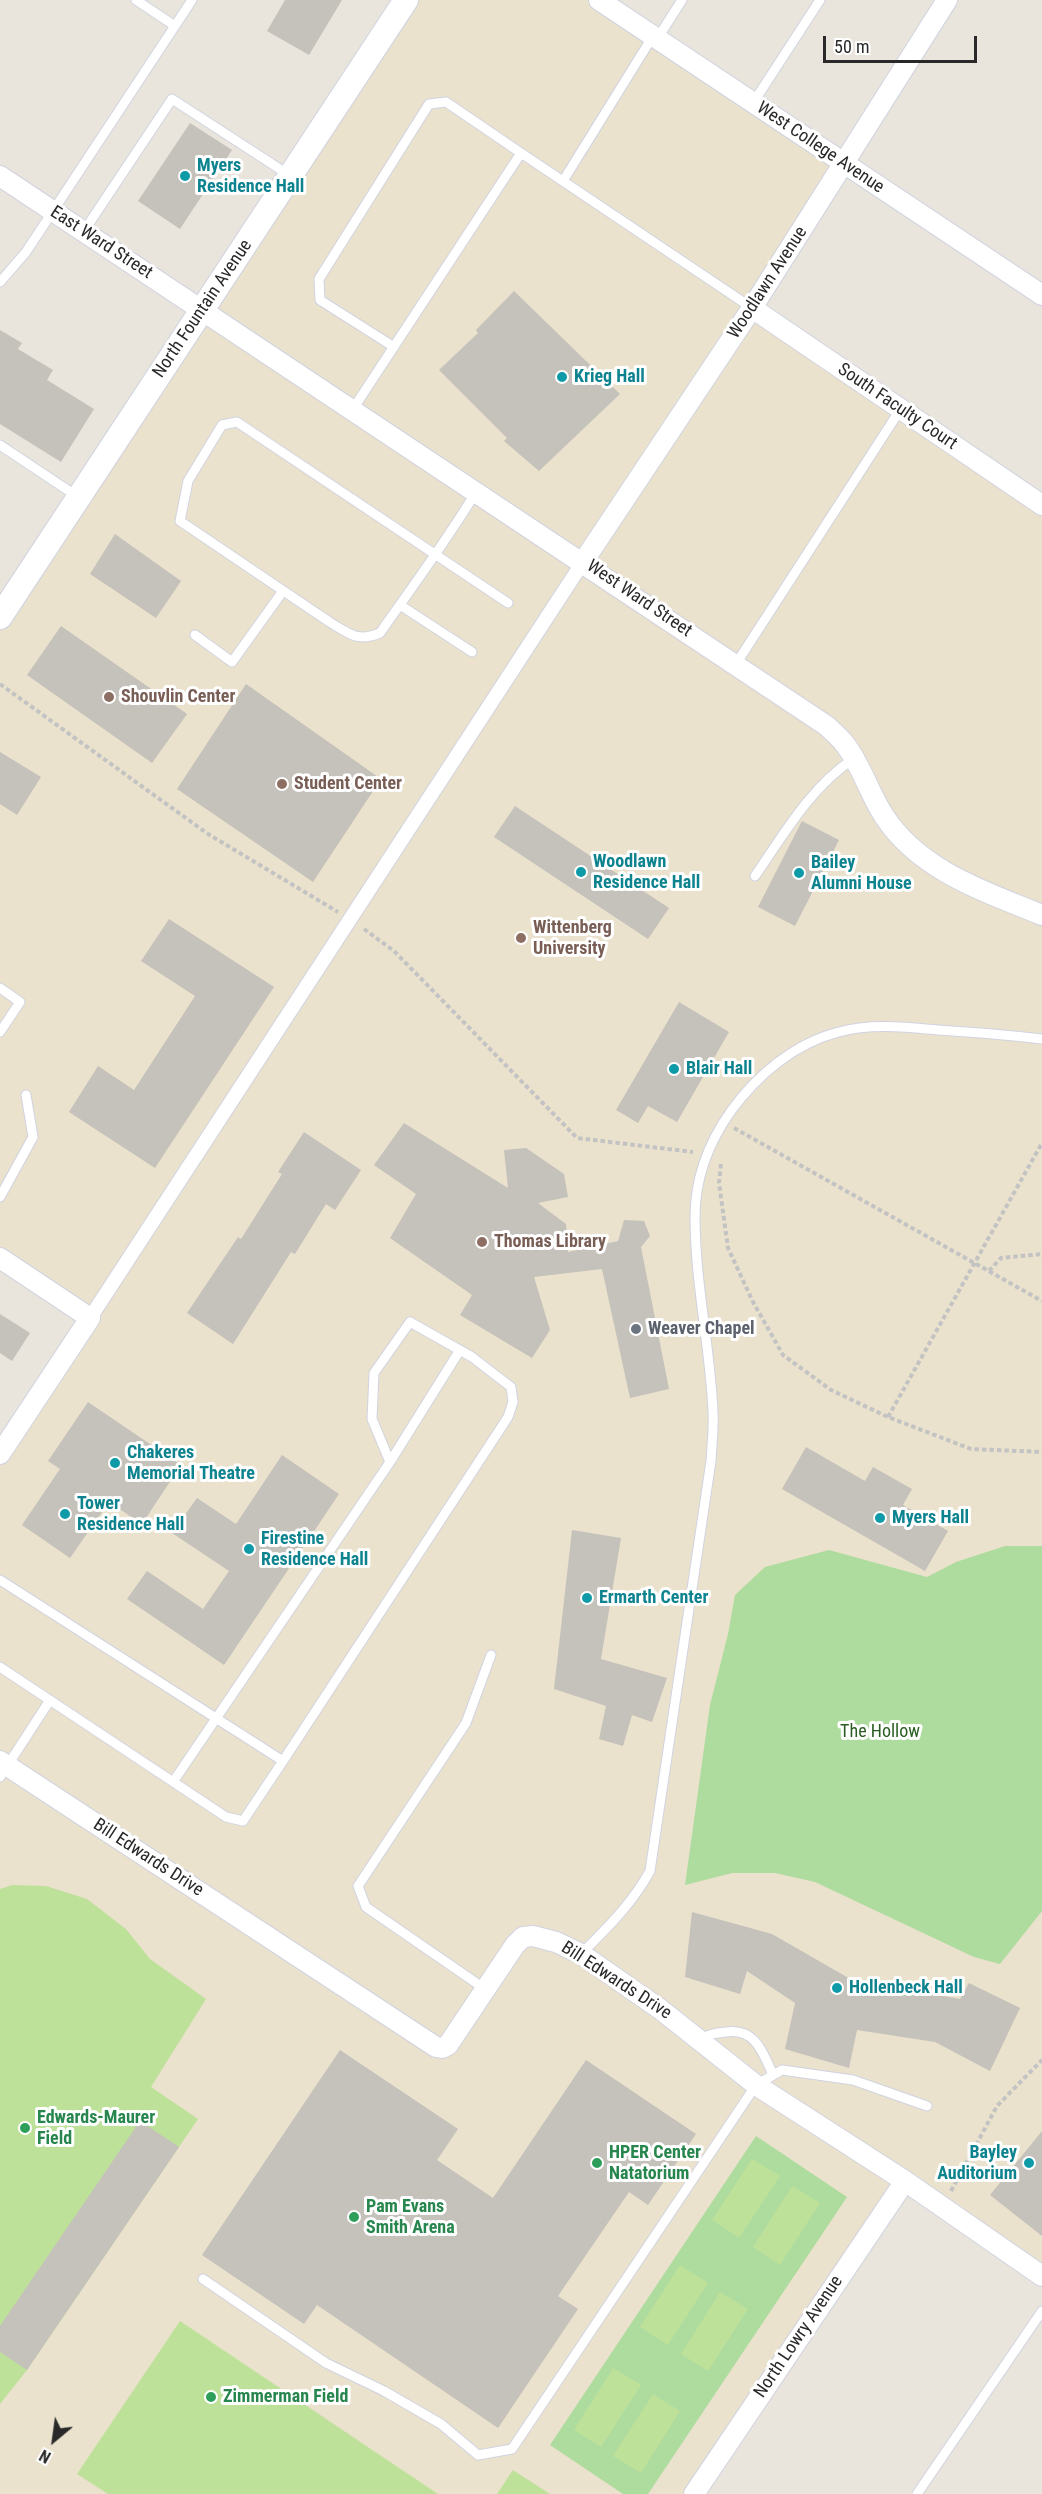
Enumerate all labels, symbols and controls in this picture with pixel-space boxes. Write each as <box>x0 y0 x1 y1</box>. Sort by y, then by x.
scale bar <box>826 24 980 62</box>
text: 50 m <box>834 36 869 57</box>
street label: West College Avenue <box>752 97 888 199</box>
place label: Myers Residence Hall <box>197 155 304 198</box>
marker: Myers Residence Hall <box>178 169 192 183</box>
street label: East Ward Street <box>46 202 156 284</box>
street label: Woodlawn Avenue <box>724 223 812 343</box>
street label: North Fountain Avenue <box>149 236 257 382</box>
street label: South Faculty Court <box>833 359 961 455</box>
place label: Krieg Hall <box>574 366 645 388</box>
marker: Krieg Hall <box>555 370 569 384</box>
street label: West Ward Street <box>582 556 696 642</box>
place label: Shouvlin Center <box>121 686 235 708</box>
marker: Shouvlin Center <box>102 690 116 704</box>
place label: Student Center <box>294 773 402 795</box>
marker: Student Center <box>275 777 289 791</box>
place label: Woodlawn Residence Hall <box>593 851 700 894</box>
place label: Bailey Alumni House <box>811 852 912 894</box>
marker: Woodlawn Residence Hall <box>574 865 588 879</box>
marker: Bailey Alumni House <box>792 866 806 880</box>
place label: Wittenberg University <box>533 917 612 960</box>
marker: Wittenberg University <box>514 931 528 945</box>
place label: Blair Hall <box>686 1058 752 1080</box>
marker: Blair Hall <box>667 1062 681 1076</box>
place label: Thomas Library <box>494 1231 606 1253</box>
marker: Thomas Library <box>475 1235 489 1249</box>
place label: Weaver Chapel <box>648 1318 755 1340</box>
marker: Weaver Chapel <box>629 1322 643 1336</box>
place label: Chakeres Memorial Theatre <box>127 1442 255 1484</box>
marker: Chakeres Memorial Theatre <box>108 1456 122 1470</box>
place label: Tower Residence Hall <box>77 1493 184 1536</box>
marker: Tower Residence Hall <box>58 1507 72 1521</box>
place label: Myers Hall <box>892 1507 969 1529</box>
marker: Myers Hall <box>873 1511 887 1525</box>
place label: Firestine Residence Hall <box>261 1528 368 1570</box>
marker: Firestine Residence Hall <box>242 1542 256 1556</box>
place label: Ermarth Center <box>599 1587 708 1609</box>
marker: Ermarth Center <box>580 1591 594 1605</box>
park label: The Hollow <box>840 1721 920 1743</box>
street label: Bill Edwards Drive <box>89 1814 207 1902</box>
street label: Bill Edwards Drive <box>557 1937 675 2025</box>
place label: Hollenbeck Hall <box>849 1977 963 1999</box>
marker: Hollenbeck Hall <box>830 1981 844 1995</box>
place label: Edwards-Maurer Field <box>37 2107 155 2150</box>
marker: Edwards-Maurer Field <box>18 2121 32 2135</box>
place label: HPER Center Natatorium <box>609 2142 701 2184</box>
place label: Bayley Auditorium <box>937 2142 1017 2184</box>
marker: HPER Center Natatorium <box>590 2156 604 2170</box>
marker: Bayley Auditorium <box>1022 2156 1036 2170</box>
place label: Pam Evans Smith Arena <box>366 2196 455 2238</box>
marker: Pam Evans Smith Arena <box>347 2210 361 2224</box>
street label: North Lowry Avenue <box>750 2272 848 2402</box>
place label: Zimmerman Field <box>223 2386 348 2408</box>
marker: Zimmerman Field <box>204 2390 218 2404</box>
north arrow <box>24 2410 84 2470</box>
text: N <box>36 2446 54 2467</box>

